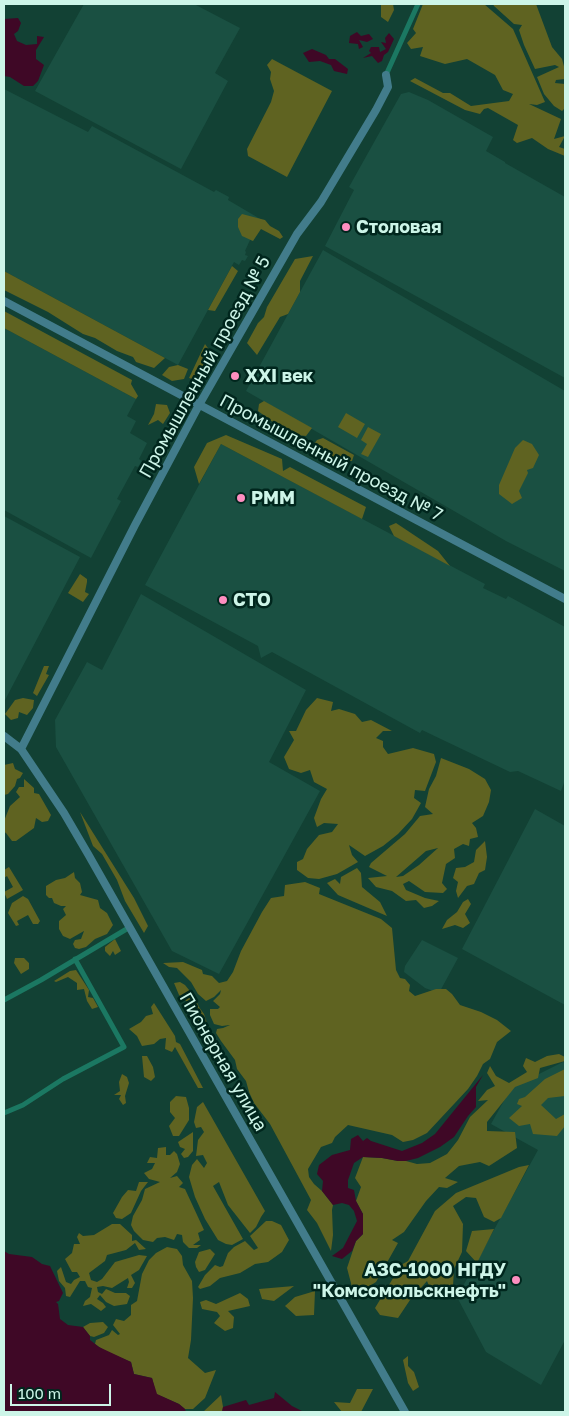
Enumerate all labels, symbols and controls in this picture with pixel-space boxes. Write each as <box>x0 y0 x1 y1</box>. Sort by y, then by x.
place label: Столовая <box>356 216 442 238</box>
marker: Столовая <box>340 221 352 233</box>
street label: Промышленный проезд № 5 <box>135 252 275 482</box>
place label: XXI век <box>245 365 313 387</box>
marker: XXI век <box>229 370 241 382</box>
street label: Промышленный проезд № 7 <box>216 390 446 526</box>
place label: РММ <box>251 487 295 509</box>
marker: РММ <box>235 492 247 504</box>
place label: СТО <box>233 589 271 611</box>
marker: СТО <box>217 594 229 606</box>
street label: Пионерная улица <box>175 989 271 1135</box>
place label: АЗС-1000 НГДУ "Комсомольскнефть" <box>313 1259 506 1302</box>
marker: АЗС-1000 НГДУ "Комсомольскнефть" <box>510 1274 522 1286</box>
scale bar <box>12 1374 114 1406</box>
text: 100 m <box>18 1384 61 1402</box>

